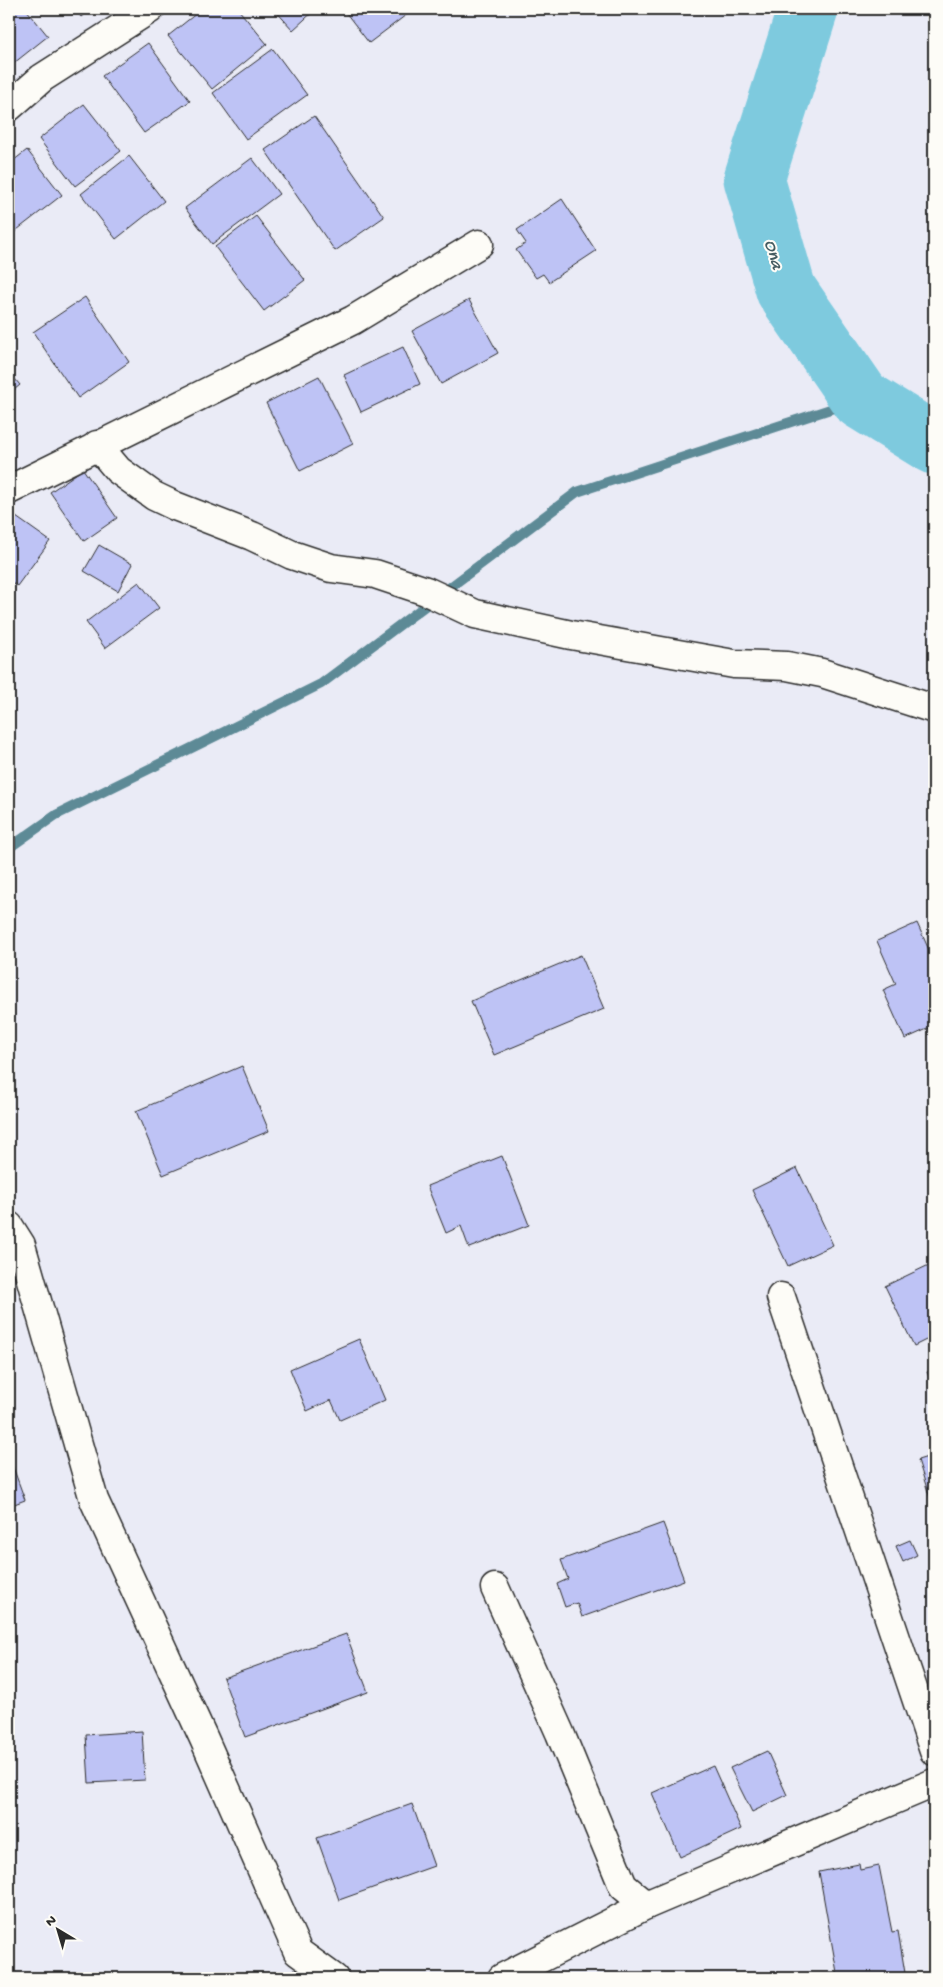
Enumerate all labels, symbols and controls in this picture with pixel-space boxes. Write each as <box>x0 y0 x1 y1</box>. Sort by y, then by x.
water label: Ona <box>758 238 787 273</box>
north arrow <box>32 1904 82 1954</box>
text: N <box>43 1912 60 1931</box>

